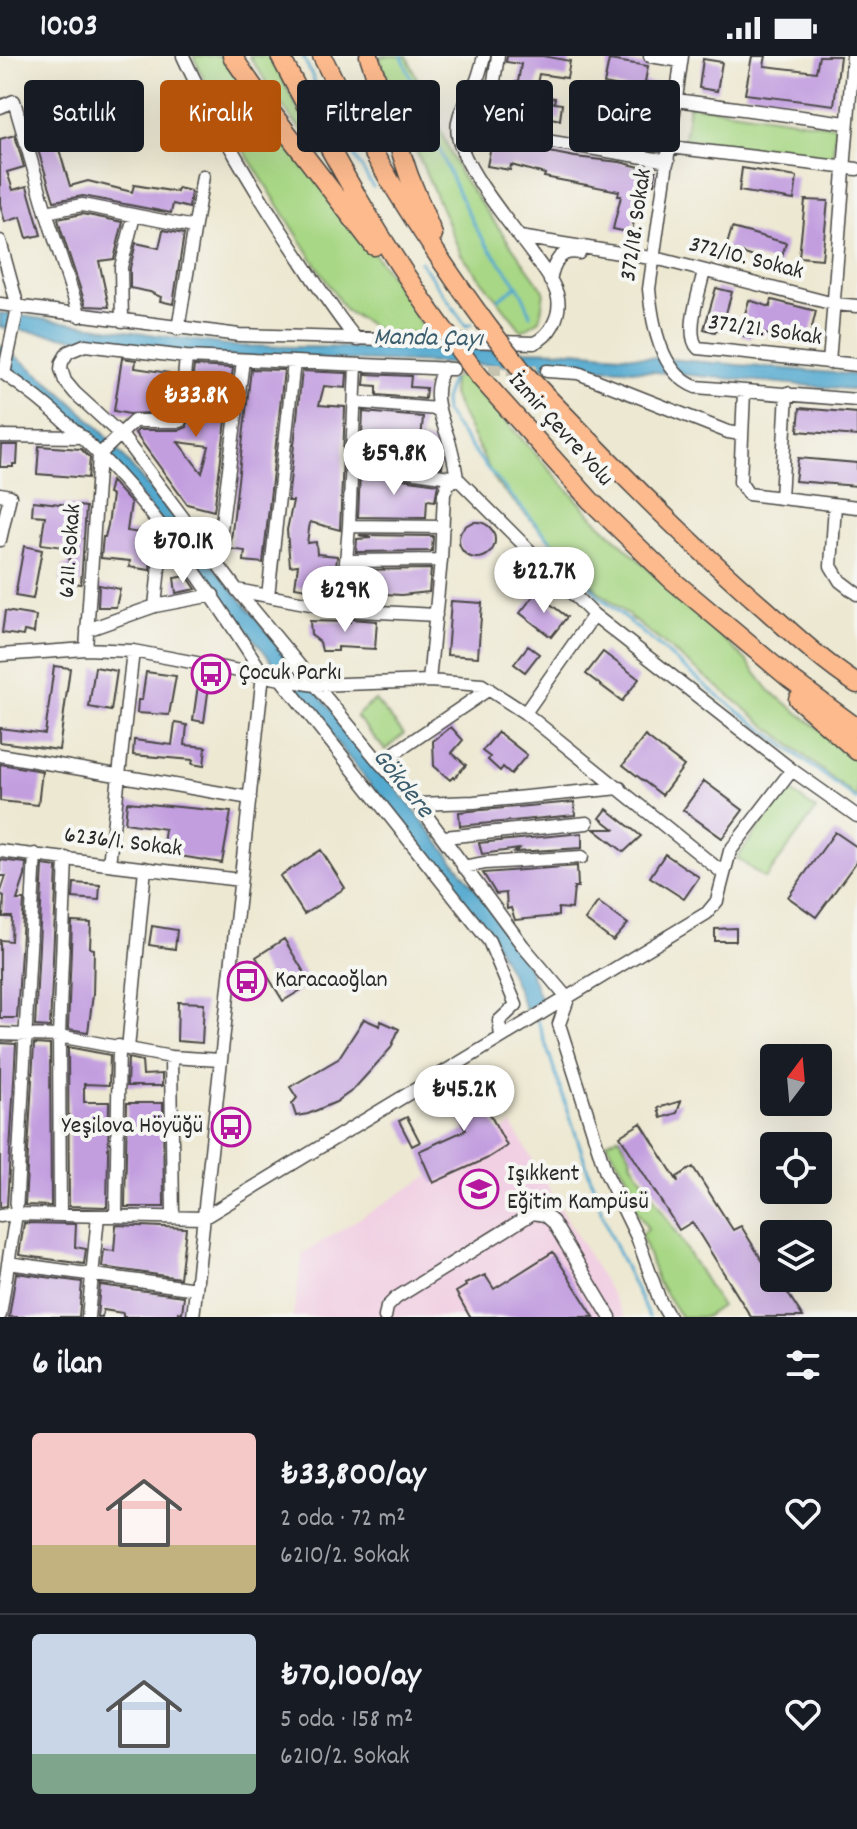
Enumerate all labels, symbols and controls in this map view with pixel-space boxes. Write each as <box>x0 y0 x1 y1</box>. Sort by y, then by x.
text: 10:03 <box>40 7 98 50</box>
chip: Satılık <box>24 80 144 152</box>
chip: Kiralık <box>160 80 281 152</box>
chip: Filtreler <box>297 80 440 152</box>
chip: Yeni <box>456 80 553 152</box>
chip: Daire <box>569 80 680 152</box>
street label: 372/18. Sokak <box>612 166 662 284</box>
street label: 372/10. Sokak <box>685 228 807 290</box>
street label: 372/21. Sokak <box>706 306 824 356</box>
water label: Manda Çayı <box>373 320 485 358</box>
street label: İzmir Çevre Yolu <box>499 365 621 495</box>
pin: ₺33.8K <box>131 371 261 439</box>
text: ₺33.8K <box>164 378 228 415</box>
pin: ₺59.8K <box>329 429 459 497</box>
text: ₺59.8K <box>361 436 427 473</box>
street label: 6211. Sokak <box>51 503 91 599</box>
pin: ₺70.1K <box>118 517 248 585</box>
text: ₺70.1K <box>153 524 213 561</box>
pin: ₺22.7K <box>479 547 609 615</box>
text: ₺22.7K <box>512 554 576 591</box>
pin: ₺29K <box>298 566 392 634</box>
text: ₺29K <box>320 573 370 610</box>
bus stop icon: Çocuk Parkı <box>190 653 232 695</box>
place label: Çocuk Parkı <box>239 657 341 691</box>
water label: Gökdere <box>362 741 443 828</box>
street label: 6236/1. Sokak <box>62 819 184 867</box>
bus stop icon: Karacaoğlan <box>226 960 268 1002</box>
place label: Karacaoğlan <box>275 964 388 998</box>
north arrow <box>760 1044 832 1116</box>
map controls <box>760 1044 832 1292</box>
pin: ₺45.2K <box>399 1065 529 1133</box>
text: ₺45.2K <box>431 1072 497 1109</box>
bus stop icon: Yeşilova Höyüğü <box>210 1106 252 1148</box>
place label: Yeşilova Höyüğü <box>62 1110 203 1144</box>
button: locate <box>760 1132 832 1204</box>
place label: Işıkkent Eğitim Kampüsü <box>507 1158 649 1220</box>
school or university icon: Işıkkent Eğitim Kampüsü <box>458 1168 500 1210</box>
button: layers <box>760 1220 832 1292</box>
text: 6 ilan <box>32 1341 102 1390</box>
icon: filters <box>781 1343 825 1387</box>
text: ₺33,800/ay <box>280 1452 426 1501</box>
icon: home <box>96 1465 192 1561</box>
icon: heart <box>781 1491 825 1535</box>
text: 2 oda · 72 m² <box>280 1501 406 1538</box>
text: 6210/2. Sokak <box>280 1538 410 1575</box>
text: ₺70,100/ay <box>280 1653 421 1702</box>
icon: home <box>96 1666 192 1762</box>
icon: heart <box>781 1692 825 1736</box>
text: 5 oda · 158 m² <box>280 1702 413 1739</box>
text: 6210/2. Sokak <box>280 1739 410 1776</box>

